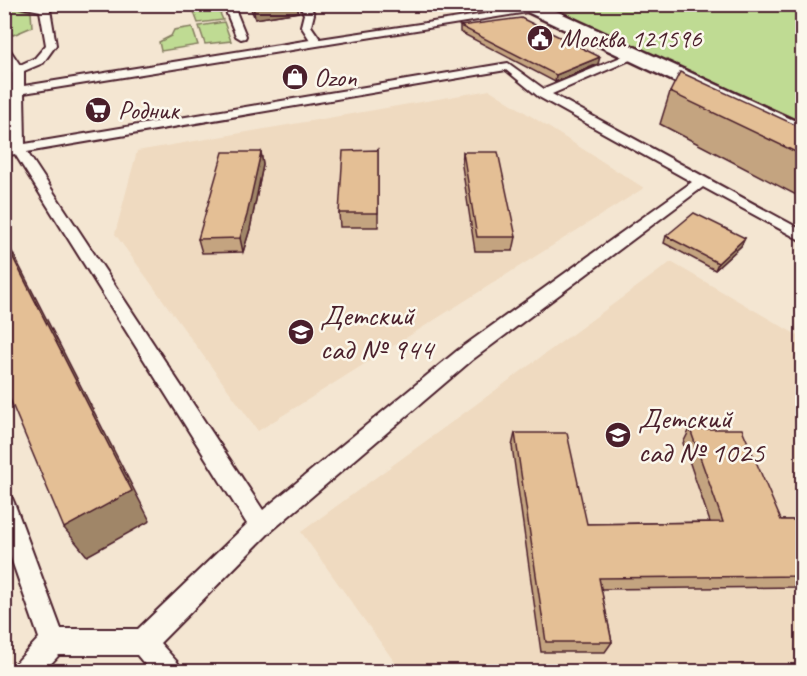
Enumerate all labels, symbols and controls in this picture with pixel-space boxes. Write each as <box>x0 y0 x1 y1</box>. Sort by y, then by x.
place label: Москва 121596 <box>560 22 703 55</box>
public building icon: Москва 121596 <box>525 23 555 53</box>
place label: Ozon <box>314 61 357 94</box>
shop icon: Ozon <box>280 62 310 92</box>
place label: Родник <box>118 94 180 127</box>
supermarket icon: Родник <box>83 95 113 125</box>
place label: Детский сад № 944 <box>320 296 436 368</box>
school or university icon: Детский сад № 944 <box>286 317 316 347</box>
place label: Детский сад № 1025 <box>638 399 766 471</box>
school or university icon: Детский сад № 1025 <box>603 420 633 450</box>

